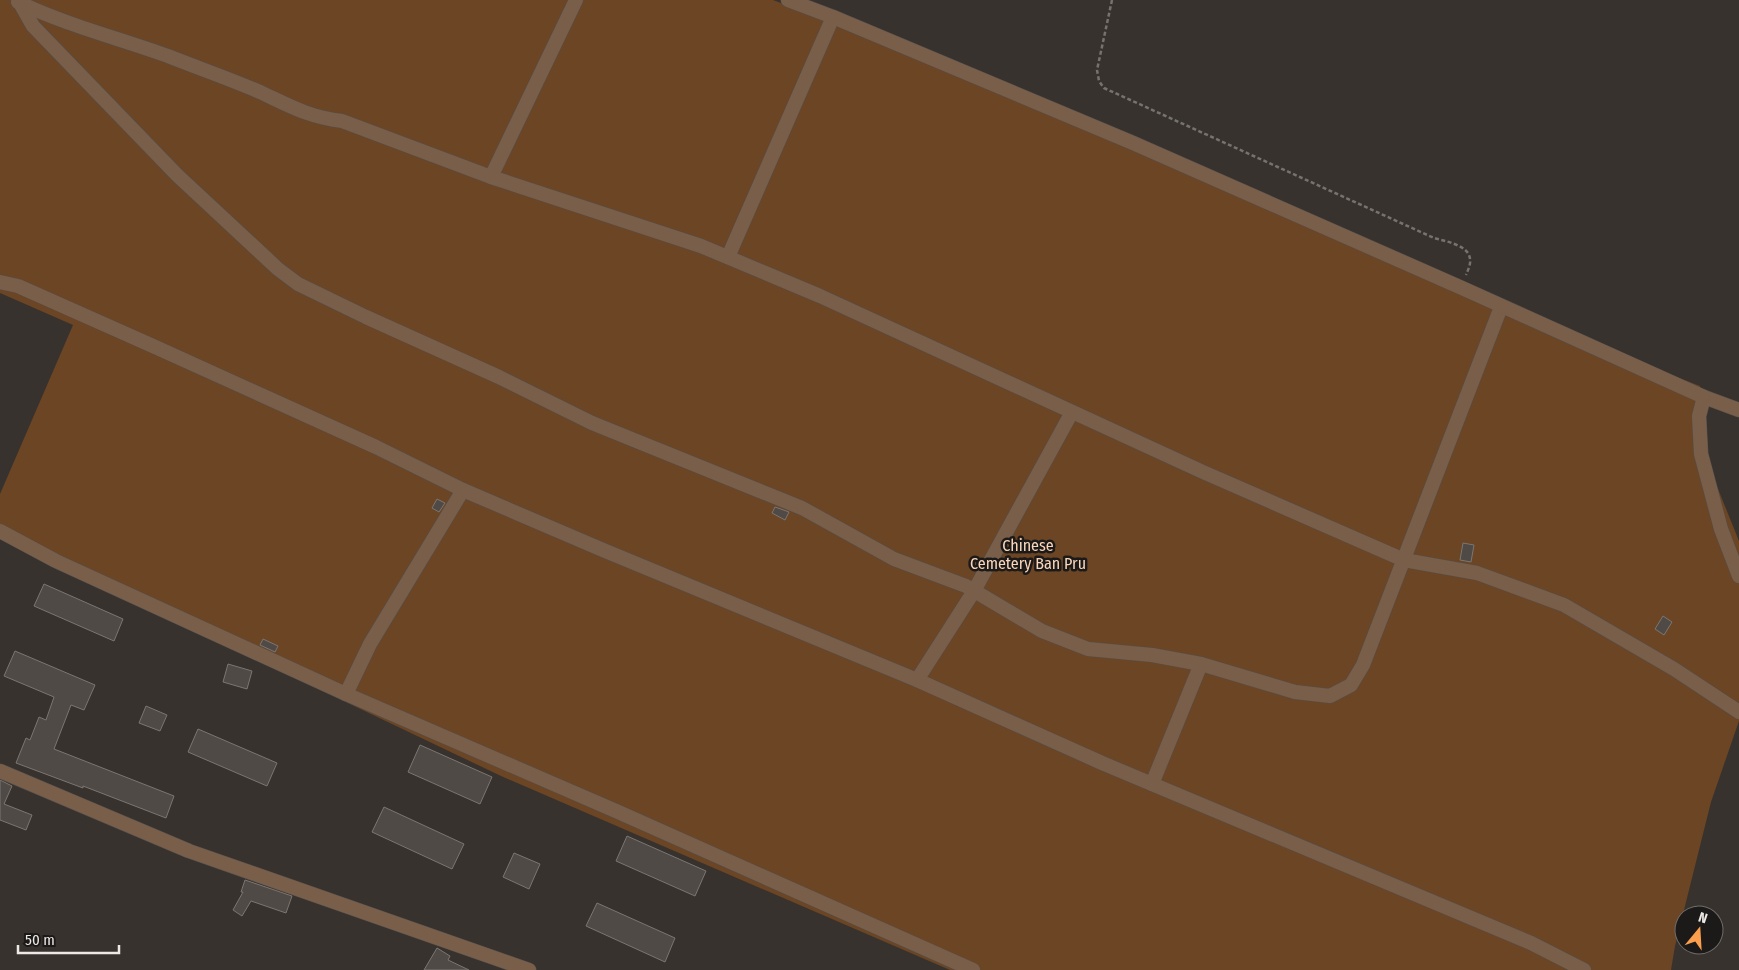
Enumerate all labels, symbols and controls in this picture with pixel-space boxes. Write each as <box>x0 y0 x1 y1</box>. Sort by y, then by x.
park label: Chinese Cemetery Ban Pru <box>970 536 1086 573</box>
north arrow <box>1674 905 1724 955</box>
text: N <box>1696 909 1709 927</box>
scale bar <box>18 922 119 954</box>
text: 50 m <box>25 931 55 949</box>

